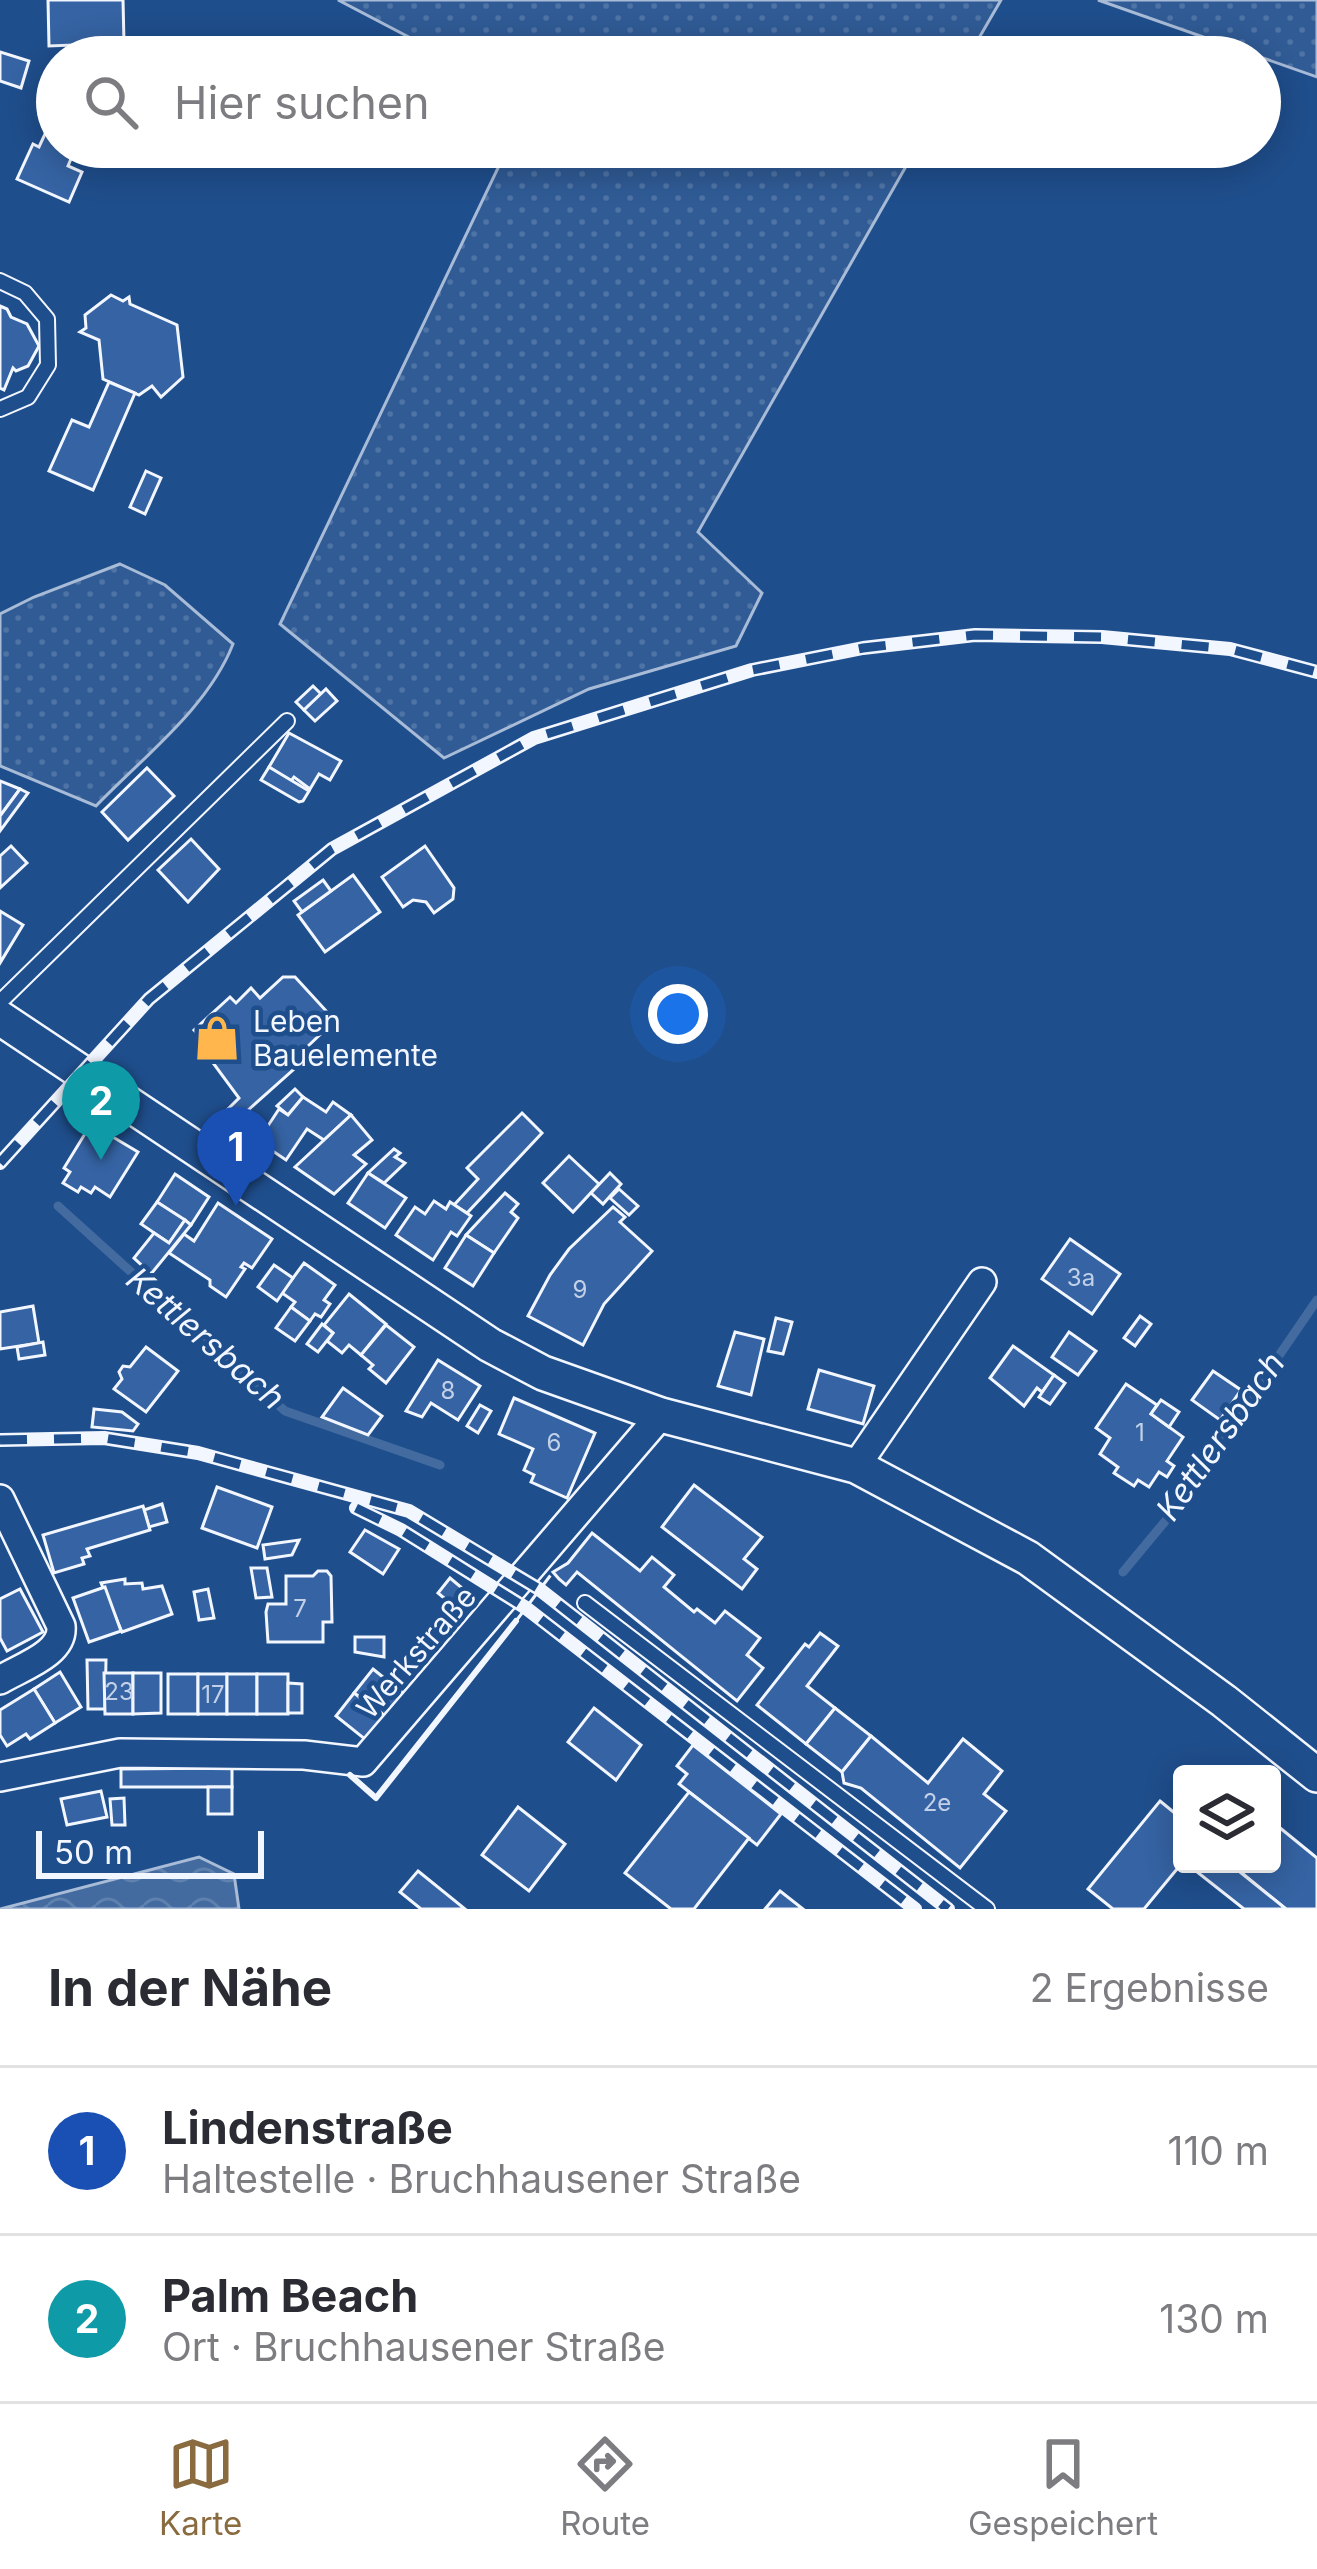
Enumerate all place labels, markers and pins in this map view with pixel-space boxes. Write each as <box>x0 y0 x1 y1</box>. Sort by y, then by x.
place label: Leben Bauelemente <box>253 1003 438 1073</box>
shop icon: Leben Bauelemente <box>192 1013 242 1063</box>
pin: 2 <box>62 1061 140 1160</box>
pin: 1 <box>197 1107 275 1206</box>

